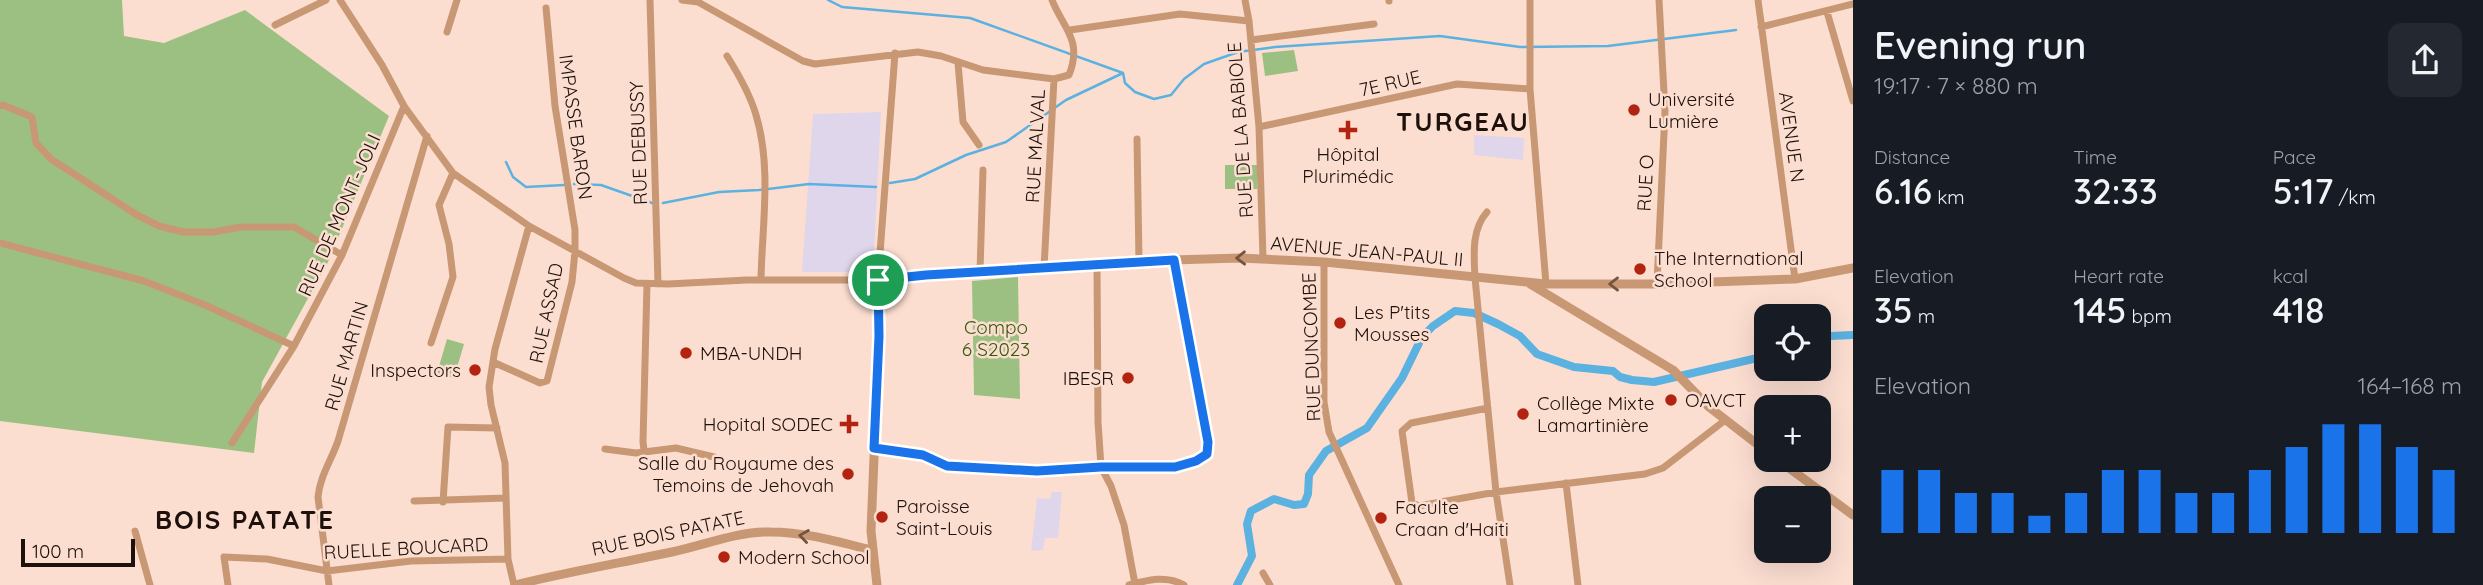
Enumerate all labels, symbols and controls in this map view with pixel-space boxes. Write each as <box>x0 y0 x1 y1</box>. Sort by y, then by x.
text: Evening run <box>1874 21 2087 69</box>
button: share <box>2388 23 2462 97</box>
street label: RUE DE LA BABIOLE <box>1222 41 1258 219</box>
street label: IMPASSE BARON <box>554 53 598 201</box>
street label: 7E RUE <box>1357 64 1423 102</box>
text: 19:17 · 7 × 880 m <box>1874 71 2038 100</box>
street label: RUE DEBUSSY <box>624 80 652 205</box>
place label: Université Lumière <box>1648 87 1735 133</box>
street label: RUE MALVAL <box>1020 89 1050 203</box>
street label: AVENUE N <box>1774 90 1810 184</box>
marker: Université Lumière <box>1626 102 1642 118</box>
district label: TURGEAU <box>1396 105 1530 138</box>
marker: Hôpital Plurimédic <box>1338 120 1358 140</box>
street label: RUE DE MONT-JOLI <box>292 130 386 300</box>
place label: Hôpital Plurimédic <box>1302 142 1394 188</box>
text: Distance <box>1874 145 1950 169</box>
text: Time <box>2073 145 2117 169</box>
text: Pace <box>2273 145 2316 169</box>
street label: RUE O <box>1632 154 1658 212</box>
text: 6.16 <box>1874 169 1932 213</box>
text: 32:33 <box>2073 169 2158 213</box>
text: 5:17 <box>2273 169 2333 213</box>
text: km <box>1932 185 1965 209</box>
text: /km <box>2333 185 2376 209</box>
street label: AVENUE JEAN-PAUL II <box>1270 231 1464 271</box>
place label: The International School <box>1654 246 1804 292</box>
pin <box>848 250 908 310</box>
one-way arrow <box>1235 251 1246 266</box>
street label: RUE ASSAD <box>524 261 568 365</box>
icon: arrive <box>859 261 897 299</box>
marker: The International School <box>1632 261 1648 277</box>
text: Elevation <box>1874 264 1954 288</box>
text: Heart rate <box>2073 264 2164 288</box>
text: kcal <box>2273 264 2308 288</box>
street label: RUE DUNCOMBE <box>1296 272 1326 422</box>
one-way arrow <box>1609 276 1619 292</box>
text: 35 <box>1874 288 1912 332</box>
text: 145 <box>2073 288 2126 332</box>
text: 418 <box>2273 288 2324 332</box>
street label: RUE MARTIN <box>319 299 373 413</box>
place label: Les P'tits Mousses <box>1354 300 1430 346</box>
map controls <box>1754 304 1831 563</box>
button: locate <box>1754 304 1831 381</box>
text: m <box>1912 304 1935 328</box>
text: bpm <box>2126 304 2172 328</box>
park label: Compo 6 S2023 <box>962 315 1030 361</box>
marker: Les P'tits Mousses <box>1332 315 1348 331</box>
place label: MBA-UNDH <box>700 341 803 365</box>
marker: MBA-UNDH <box>678 345 694 361</box>
place label: Inspectors <box>370 358 461 382</box>
marker: Inspectors <box>467 362 483 378</box>
place label: IBESR <box>1063 366 1114 390</box>
marker: IBESR <box>1120 370 1136 386</box>
text: Elevation <box>1874 371 1971 400</box>
text: 164–168 m <box>2357 371 2462 400</box>
place label: OAVCT <box>1685 388 1746 412</box>
place label: Collège Mixte Lamartinière <box>1537 391 1654 437</box>
marker: OAVCT <box>1663 392 1679 408</box>
button: + <box>1754 395 1831 472</box>
marker: Collège Mixte Lamartinière <box>1515 406 1531 422</box>
place label: Hopital SODEC <box>703 412 833 436</box>
marker: Hopital SODEC <box>839 414 859 434</box>
place label: Salle du Royaume des Temoins de Jehovah <box>638 451 834 497</box>
marker: Salle du Royaume des Temoins de Jehovah <box>840 466 856 482</box>
button: − <box>1754 486 1831 563</box>
place label: Paroisse Saint-Louis <box>896 494 993 540</box>
place label: Faculte Craan d'Haiti <box>1395 495 1509 541</box>
district label: BOIS PATATE <box>155 503 335 536</box>
street label: RUE BOIS PATATE <box>589 505 747 561</box>
marker: Paroisse Saint-Louis <box>874 509 890 525</box>
marker: Faculte Craan d'Haiti <box>1373 510 1389 526</box>
one-way arrow <box>799 528 810 543</box>
street label: RUELLE BOUCARD <box>323 532 489 564</box>
scale bar <box>21 536 135 568</box>
text: 100 m <box>32 539 84 563</box>
place label: Modern School <box>738 545 870 569</box>
marker: Modern School <box>716 549 732 565</box>

